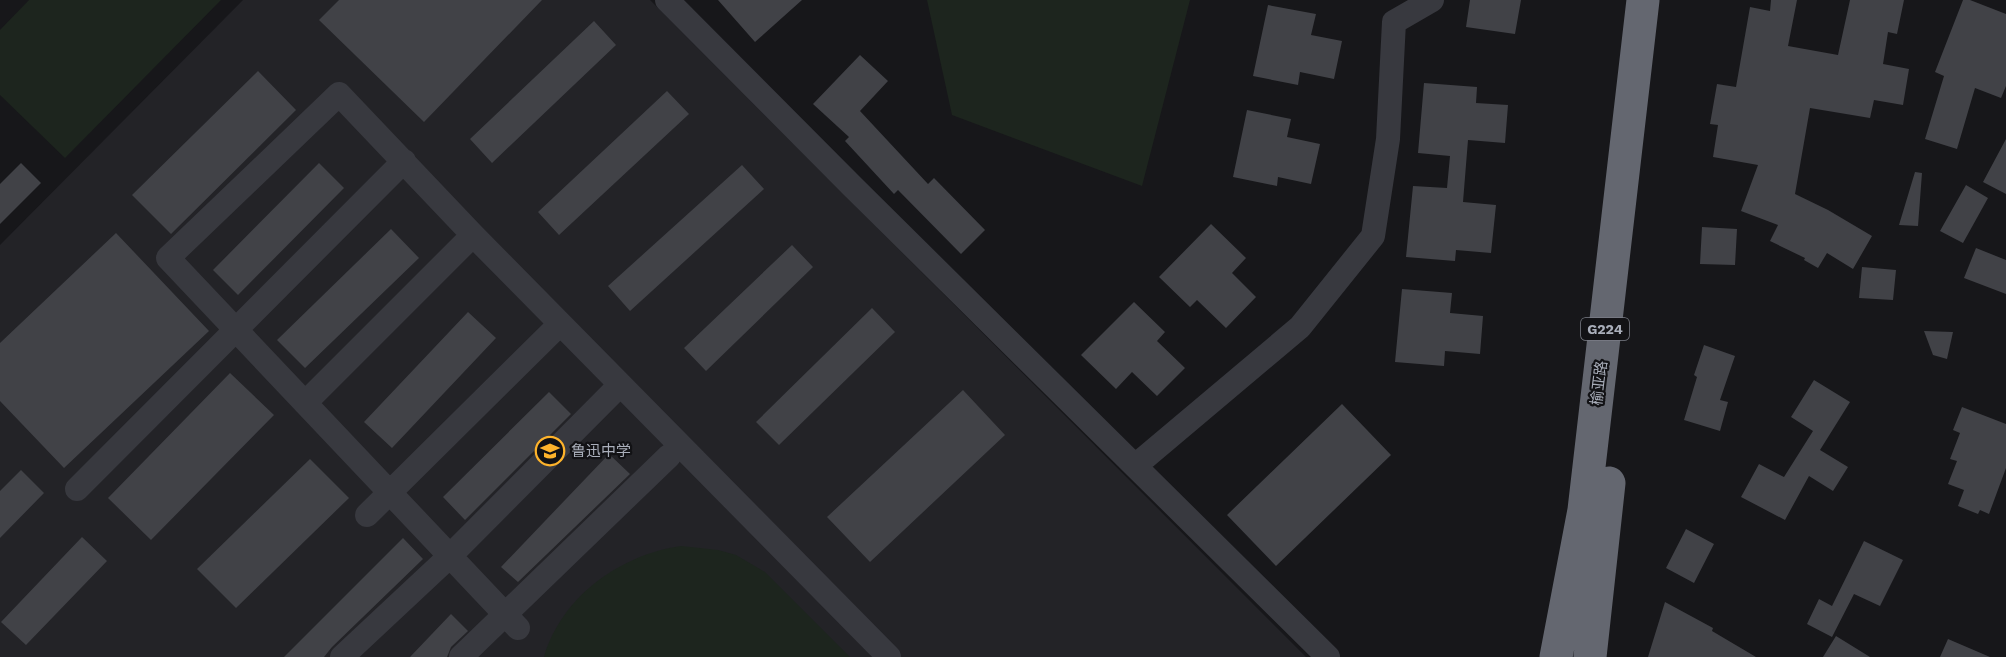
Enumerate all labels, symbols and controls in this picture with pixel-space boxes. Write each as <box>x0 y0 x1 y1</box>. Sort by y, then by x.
road number: G224 <box>1581 318 1629 340</box>
street label: 榆亚路 <box>1587 360 1611 406</box>
school or university icon: 鲁迅中学 <box>534 435 566 467</box>
place label: 鲁迅中学 <box>571 442 631 460</box>

